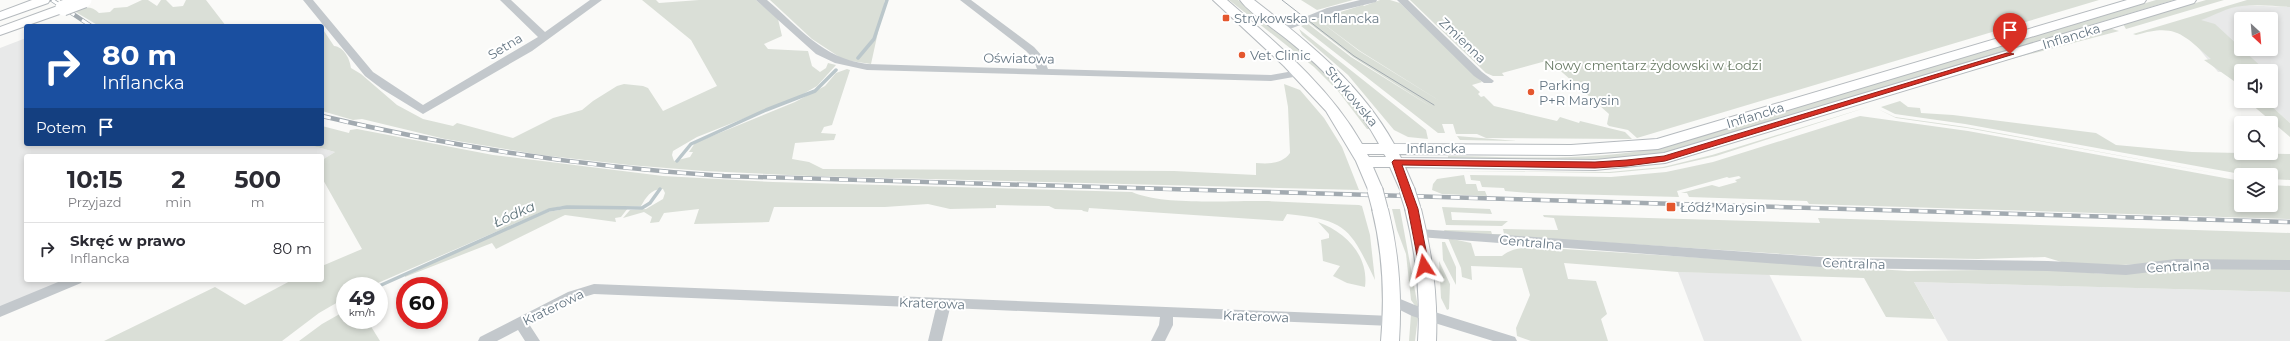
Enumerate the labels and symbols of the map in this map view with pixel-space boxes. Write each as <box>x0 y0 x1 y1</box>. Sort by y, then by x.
place label: Strykowska - Inflancka <box>1234 10 1379 26</box>
north arrow <box>2234 12 2278 56</box>
marker: Strykowska - Inflancka <box>1221 13 1231 23</box>
pin <box>1993 13 2027 54</box>
street label: Zmienna <box>1436 14 1490 66</box>
street label: Inflancka <box>2040 20 2102 52</box>
street label: Setna <box>485 29 525 63</box>
place label: Vet Clinic <box>1250 47 1311 63</box>
street label: Oświatowa <box>983 49 1055 67</box>
marker: Vet Clinic <box>1237 50 1247 60</box>
park label: Nowy cmentarz żydowski w Łodzi <box>1544 57 1762 73</box>
street label: Strykowska <box>1322 63 1382 129</box>
place label: Parking P+R Marysin <box>1539 77 1619 108</box>
marker: Parking P+R Marysin <box>1526 87 1536 97</box>
street label: Inflancka <box>1724 99 1786 131</box>
street label: Inflancka <box>1406 140 1466 156</box>
water label: Łódka <box>490 197 538 231</box>
place label: Łódź Marysin <box>1680 199 1765 215</box>
marker: Łódź Marysin <box>1665 201 1677 213</box>
street label: Centralna <box>1499 231 1563 253</box>
position arrow <box>1403 245 1445 287</box>
street label: Centralna <box>1822 254 1886 272</box>
street label: Centralna <box>2146 256 2210 276</box>
speed limit sign: 60 <box>396 277 448 329</box>
street label: Kraterowa <box>520 285 586 329</box>
street label: Kraterowa <box>899 294 965 312</box>
street label: Kraterowa <box>1223 307 1289 325</box>

